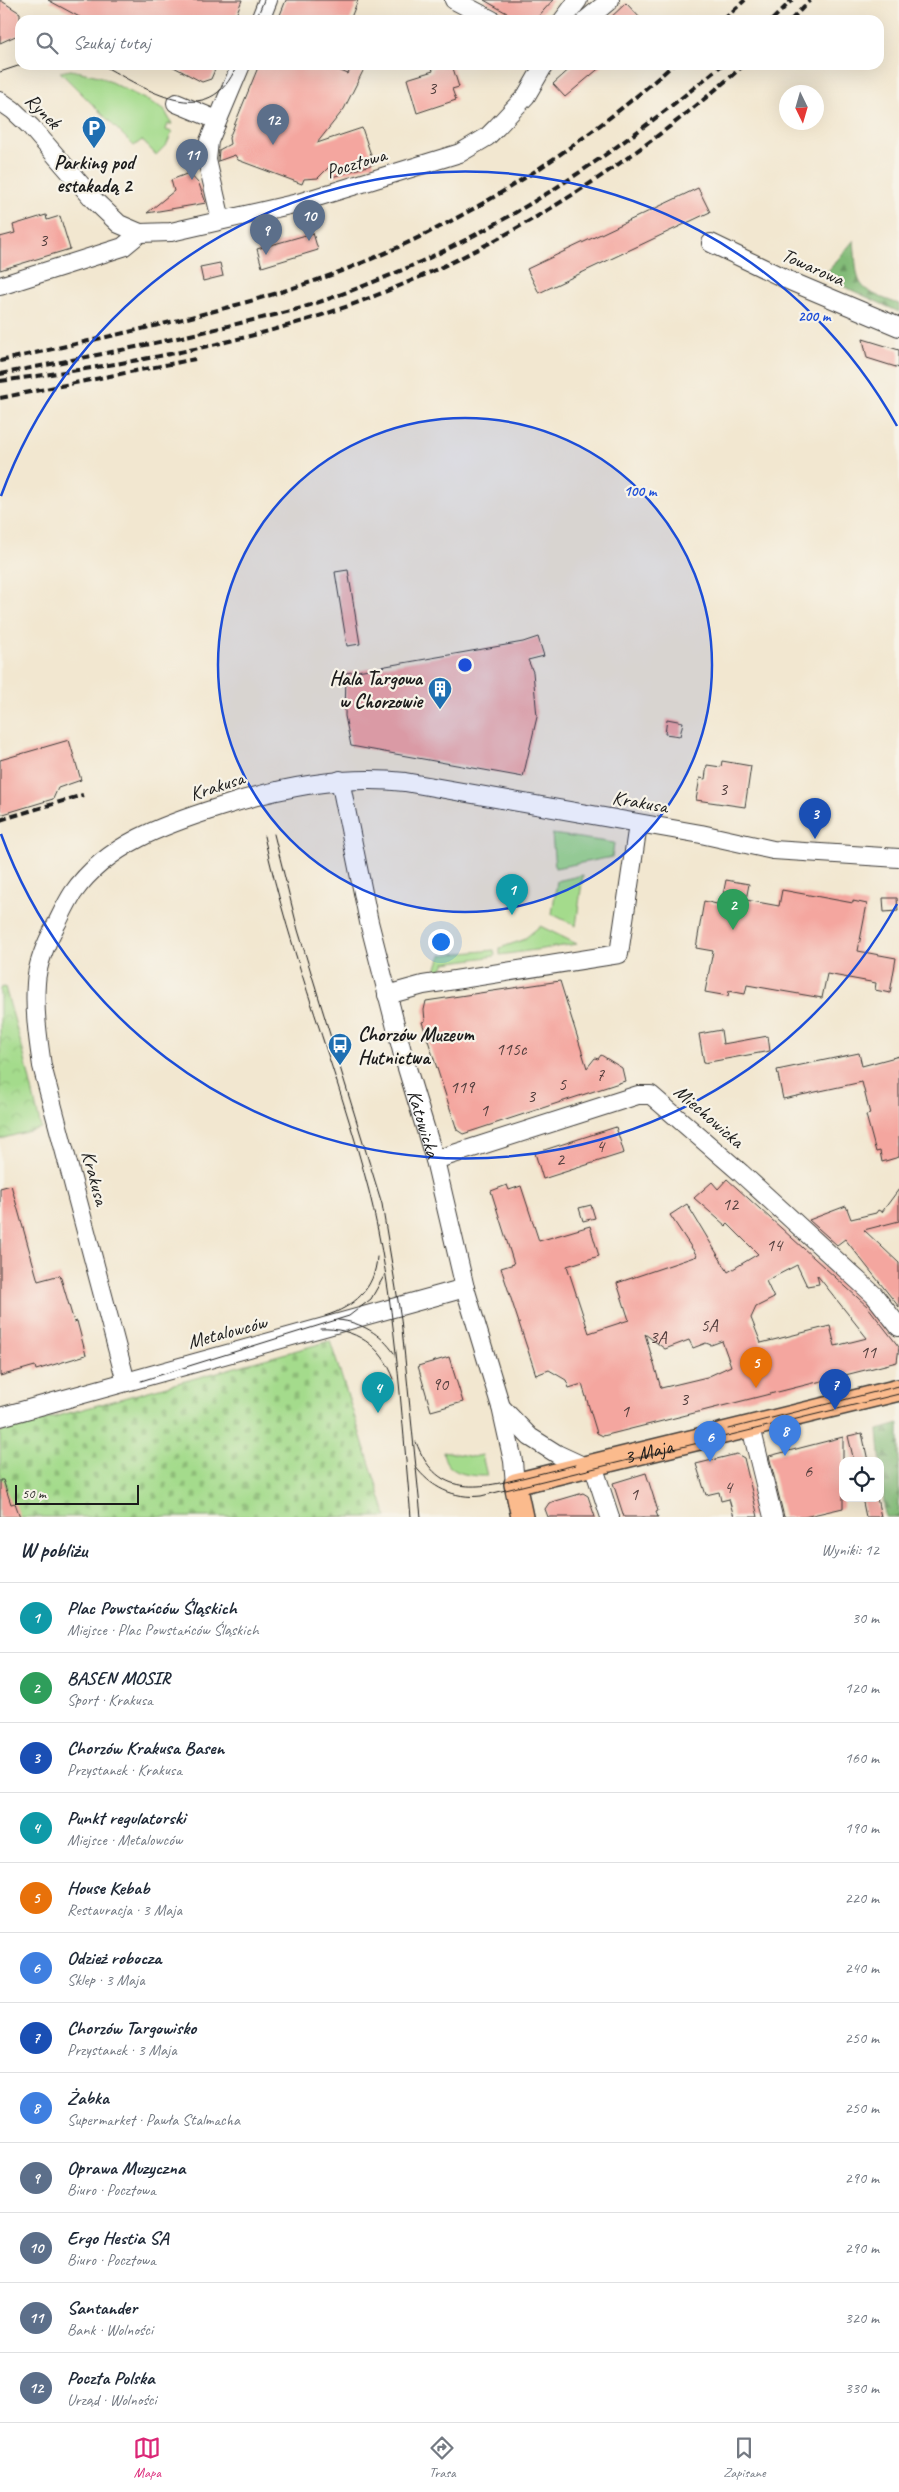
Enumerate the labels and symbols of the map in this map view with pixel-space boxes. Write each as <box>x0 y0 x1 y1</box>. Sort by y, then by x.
house number: 3 <box>428 77 438 99</box>
north arrow <box>779 85 824 130</box>
street label: Rynek <box>20 88 67 135</box>
pin: 12 <box>257 104 289 145</box>
parking icon: Parking pod estakadą 2 <box>81 115 107 149</box>
pin: 11 <box>176 139 208 180</box>
street label: Pocztowa <box>323 142 391 184</box>
place label: Parking pod estakadą 2 <box>54 150 138 198</box>
pin: 10 <box>293 200 325 241</box>
pin: 9 <box>250 214 282 255</box>
house number: 3 <box>39 229 49 251</box>
street label: Towarowa <box>778 242 849 292</box>
text: 200 m <box>798 307 832 326</box>
text: 100 m <box>624 482 658 501</box>
centre of rings <box>456 656 474 674</box>
place label: Hala Targowa w Chorzowie <box>329 666 424 714</box>
building icon: Hala Targowa w Chorzowie <box>427 676 453 710</box>
street label: Krakusa <box>187 765 249 806</box>
house number: 3 <box>719 778 729 800</box>
street label: Krakusa <box>610 785 671 819</box>
pin: 3 <box>799 798 831 839</box>
pin: 1 <box>496 874 528 915</box>
pin: 2 <box>717 889 749 930</box>
your location <box>428 929 454 955</box>
place label: Chorzów Muzeum Hutnictwa <box>358 1022 475 1070</box>
bus stop icon: Chorzów Muzeum Hutnictwa <box>327 1032 353 1066</box>
house number: 115c <box>496 1038 528 1060</box>
house number: 7 <box>596 1064 605 1086</box>
house number: 5 <box>558 1073 567 1095</box>
house number: 119 <box>450 1076 476 1098</box>
street label: Miechowicka <box>669 1079 751 1154</box>
house number: 3 <box>527 1085 537 1107</box>
street label: Katowicka <box>402 1087 446 1162</box>
house number: 1 <box>480 1099 489 1121</box>
house number: 4 <box>596 1135 606 1157</box>
street label: Krakusa <box>76 1148 115 1210</box>
house number: 2 <box>556 1148 566 1170</box>
house number: 12 <box>722 1193 740 1215</box>
house number: 14 <box>766 1234 784 1256</box>
street label: Metalowców <box>185 1309 271 1355</box>
house number: 5A <box>700 1314 719 1336</box>
house number: 3A <box>649 1326 668 1348</box>
house number: 11 <box>860 1341 877 1363</box>
pin: 5 <box>740 1347 772 1388</box>
pin: 7 <box>819 1369 851 1410</box>
pin: 4 <box>362 1372 394 1413</box>
house number: 90 <box>432 1373 450 1395</box>
house number: 3 <box>680 1388 690 1410</box>
house number: 1 <box>621 1400 630 1422</box>
pin: 8 <box>769 1415 801 1456</box>
pin: 6 <box>694 1421 726 1462</box>
street label: 3 Maja <box>621 1433 677 1469</box>
house number: 6 <box>804 1460 813 1482</box>
house number: 4 <box>724 1476 734 1498</box>
scale bar <box>15 1482 139 1505</box>
house number: 1 <box>630 1483 639 1505</box>

